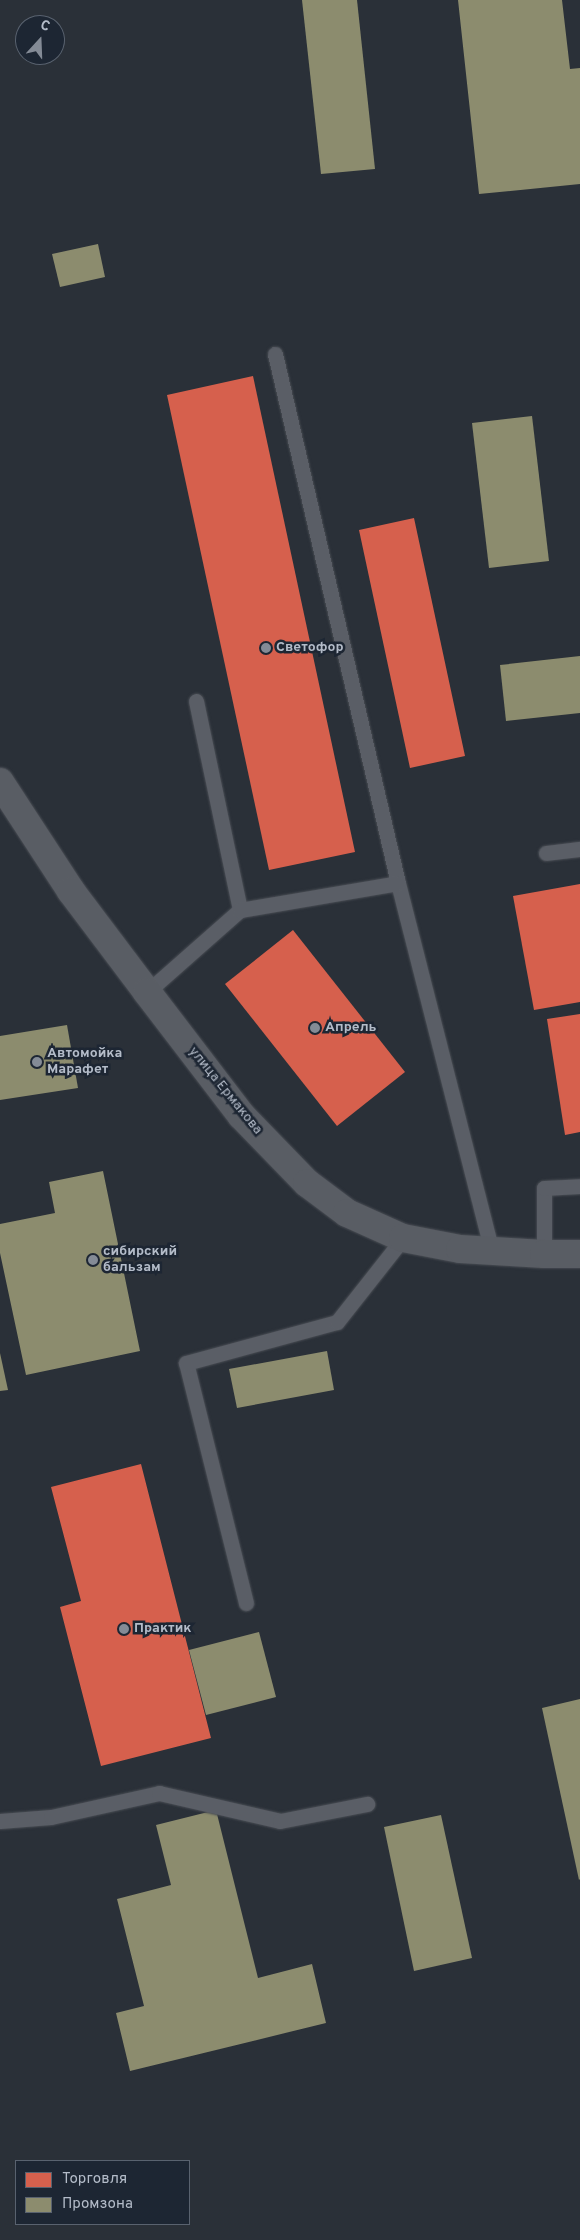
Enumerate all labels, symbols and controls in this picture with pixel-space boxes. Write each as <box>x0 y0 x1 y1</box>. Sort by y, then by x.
north arrow <box>15 15 65 65</box>
text: С <box>38 17 52 36</box>
place label: Светофор <box>276 640 344 656</box>
marker: Светофор <box>260 642 272 654</box>
place label: Апрель <box>325 1020 377 1036</box>
marker: Апрель <box>309 1022 321 1034</box>
street label: улица Ермакова <box>185 1044 265 1138</box>
place label: Автомойка Марафет <box>47 1046 122 1078</box>
marker: Автомойка Марафет <box>31 1056 43 1068</box>
place label: сибирский бальзам <box>103 1244 177 1276</box>
marker: сибирский бальзам <box>87 1254 99 1266</box>
place label: Практик <box>134 1621 192 1637</box>
marker: Практик <box>118 1623 130 1635</box>
legend <box>15 2160 190 2225</box>
text: Торговля <box>62 2170 127 2189</box>
text: Промзона <box>62 2195 133 2214</box>

